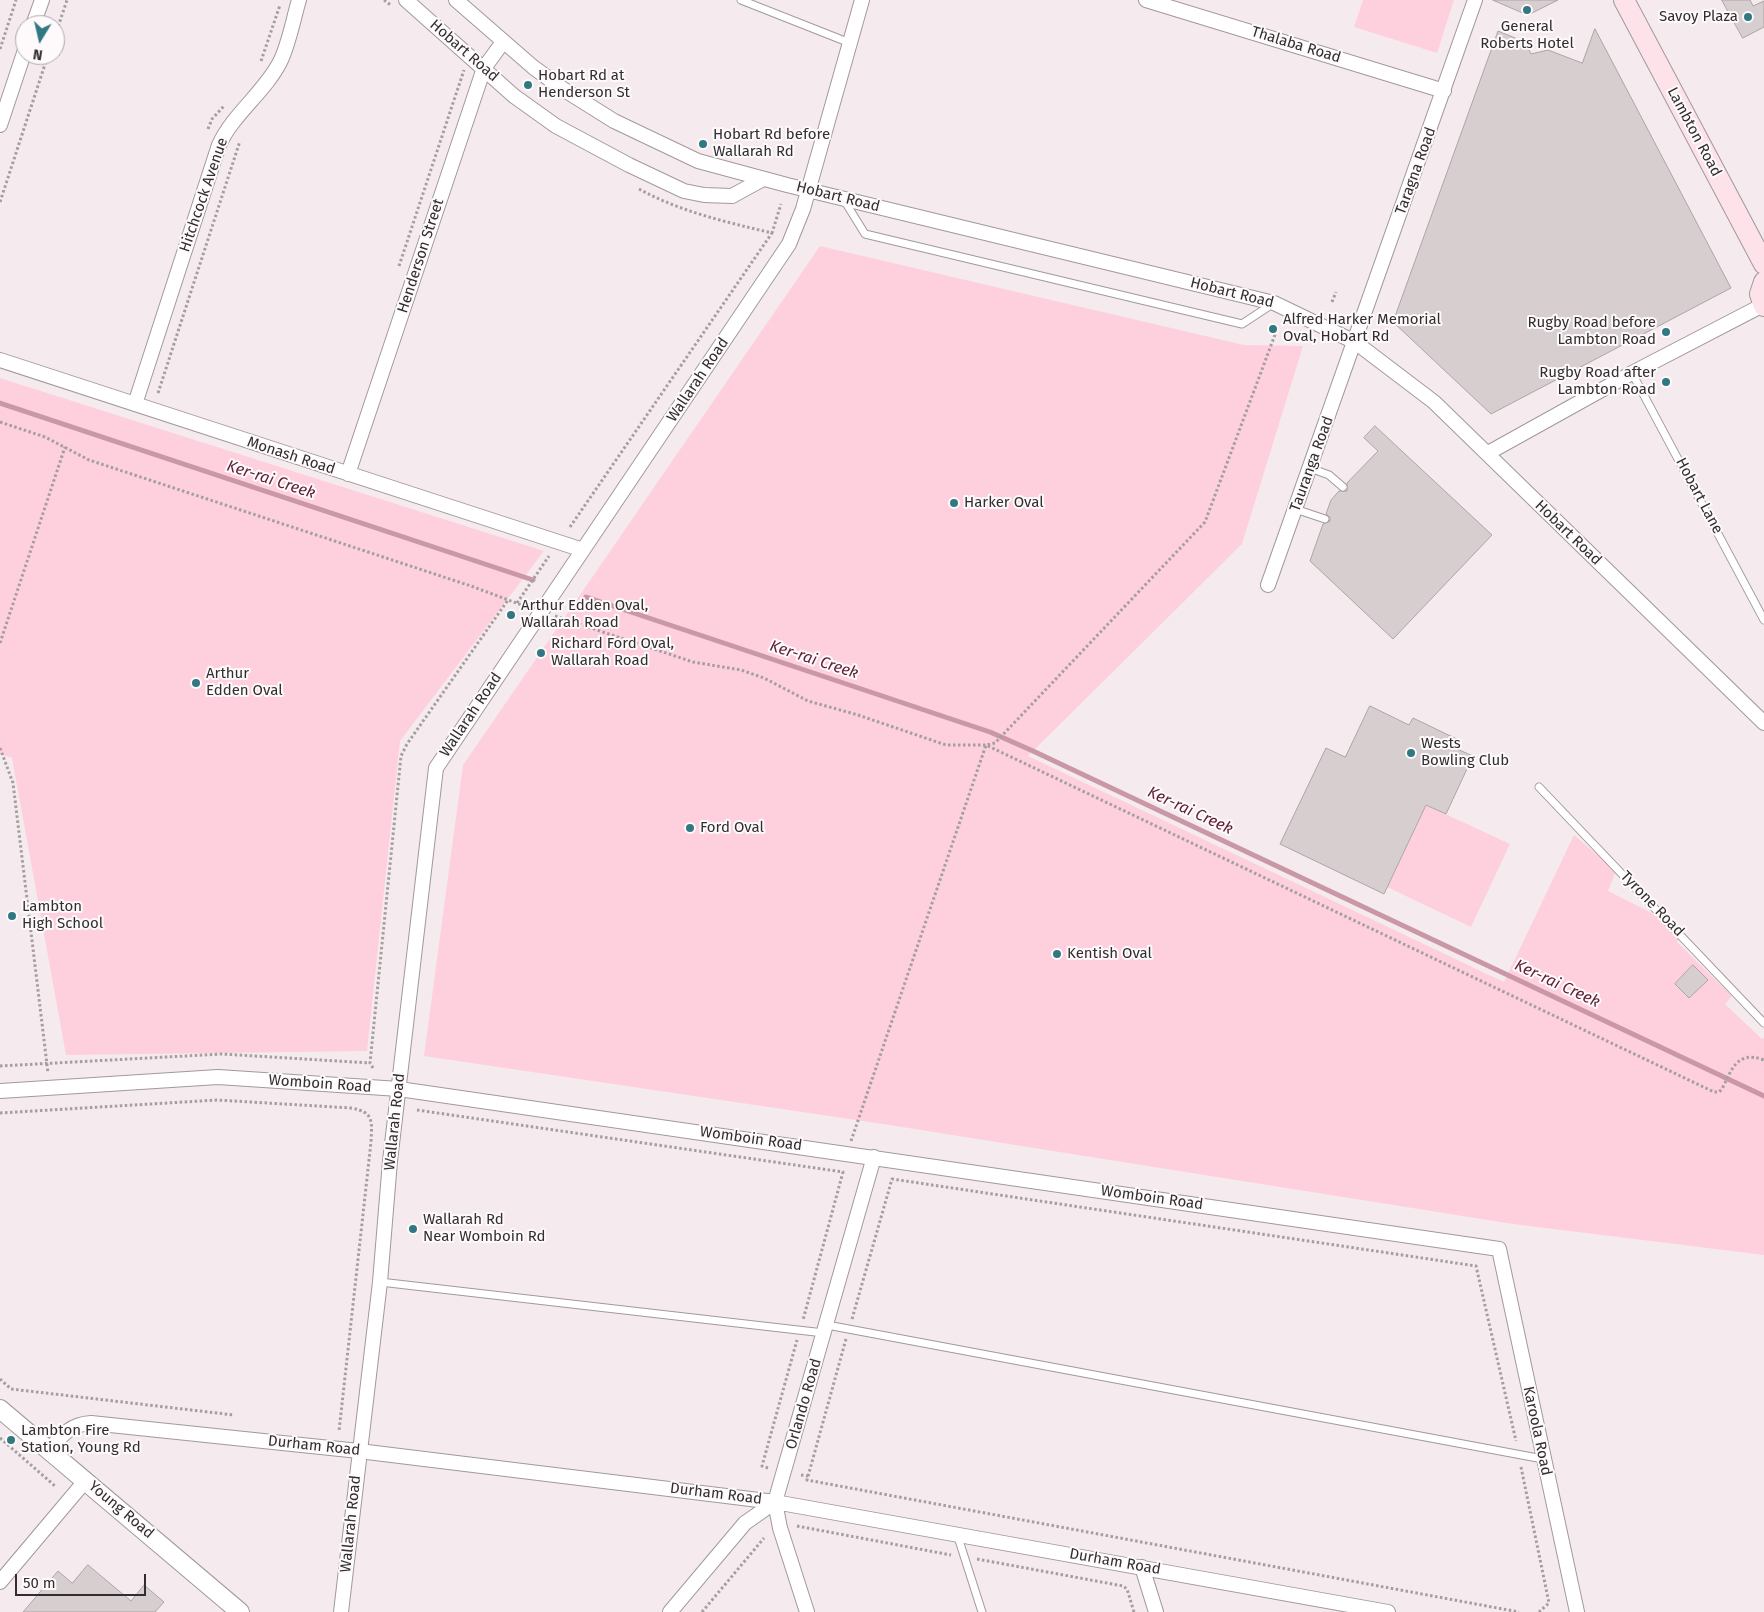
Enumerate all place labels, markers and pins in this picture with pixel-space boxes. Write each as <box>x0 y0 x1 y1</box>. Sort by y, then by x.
marker: General Roberts Hotel <box>1521 4 1533 16</box>
place label: Savoy Plaza <box>1659 8 1738 26</box>
marker: Savoy Plaza <box>1742 11 1754 23</box>
place label: General Roberts Hotel <box>1480 18 1574 53</box>
place label: Hobart Rd at Henderson St <box>538 67 630 102</box>
marker: Hobart Rd at Henderson St <box>522 79 534 91</box>
place label: Hobart Rd before Wallarah Rd <box>713 126 830 161</box>
marker: Hobart Rd before Wallarah Rd <box>697 138 709 150</box>
place label: Alfred Harker Memorial Oval, Hobart Rd <box>1283 311 1441 346</box>
place label: Rugby Road before Lambton Road <box>1527 314 1656 349</box>
marker: Alfred Harker Memorial Oval, Hobart Rd <box>1267 323 1279 335</box>
marker: Rugby Road before Lambton Road <box>1660 326 1672 338</box>
place label: Rugby Road after Lambton Road <box>1539 364 1656 399</box>
marker: Rugby Road after Lambton Road <box>1660 376 1672 388</box>
place label: Harker Oval <box>964 494 1044 512</box>
marker: Harker Oval <box>948 497 960 509</box>
place label: Arthur Edden Oval, Wallarah Road <box>521 597 648 632</box>
marker: Arthur Edden Oval, Wallarah Road <box>505 609 517 621</box>
place label: Richard Ford Oval, Wallarah Road <box>551 635 674 670</box>
marker: Richard Ford Oval, Wallarah Road <box>535 647 547 659</box>
place label: Arthur Edden Oval <box>206 665 283 700</box>
marker: Arthur Edden Oval <box>190 677 202 689</box>
place label: Wests Bowling Club <box>1421 735 1509 770</box>
marker: Wests Bowling Club <box>1405 747 1417 759</box>
place label: Ford Oval <box>700 819 764 837</box>
marker: Ford Oval <box>684 822 696 834</box>
place label: Lambton High School <box>22 898 103 933</box>
marker: Lambton High School <box>6 910 18 922</box>
place label: Kentish Oval <box>1067 945 1152 963</box>
marker: Kentish Oval <box>1051 948 1063 960</box>
place label: Wallarah Rd Near Womboin Rd <box>423 1211 546 1246</box>
marker: Wallarah Rd Near Womboin Rd <box>407 1223 419 1235</box>
place label: Lambton Fire Station, Young Rd <box>21 1422 141 1457</box>
marker: Lambton Fire Station, Young Rd <box>5 1434 17 1446</box>

